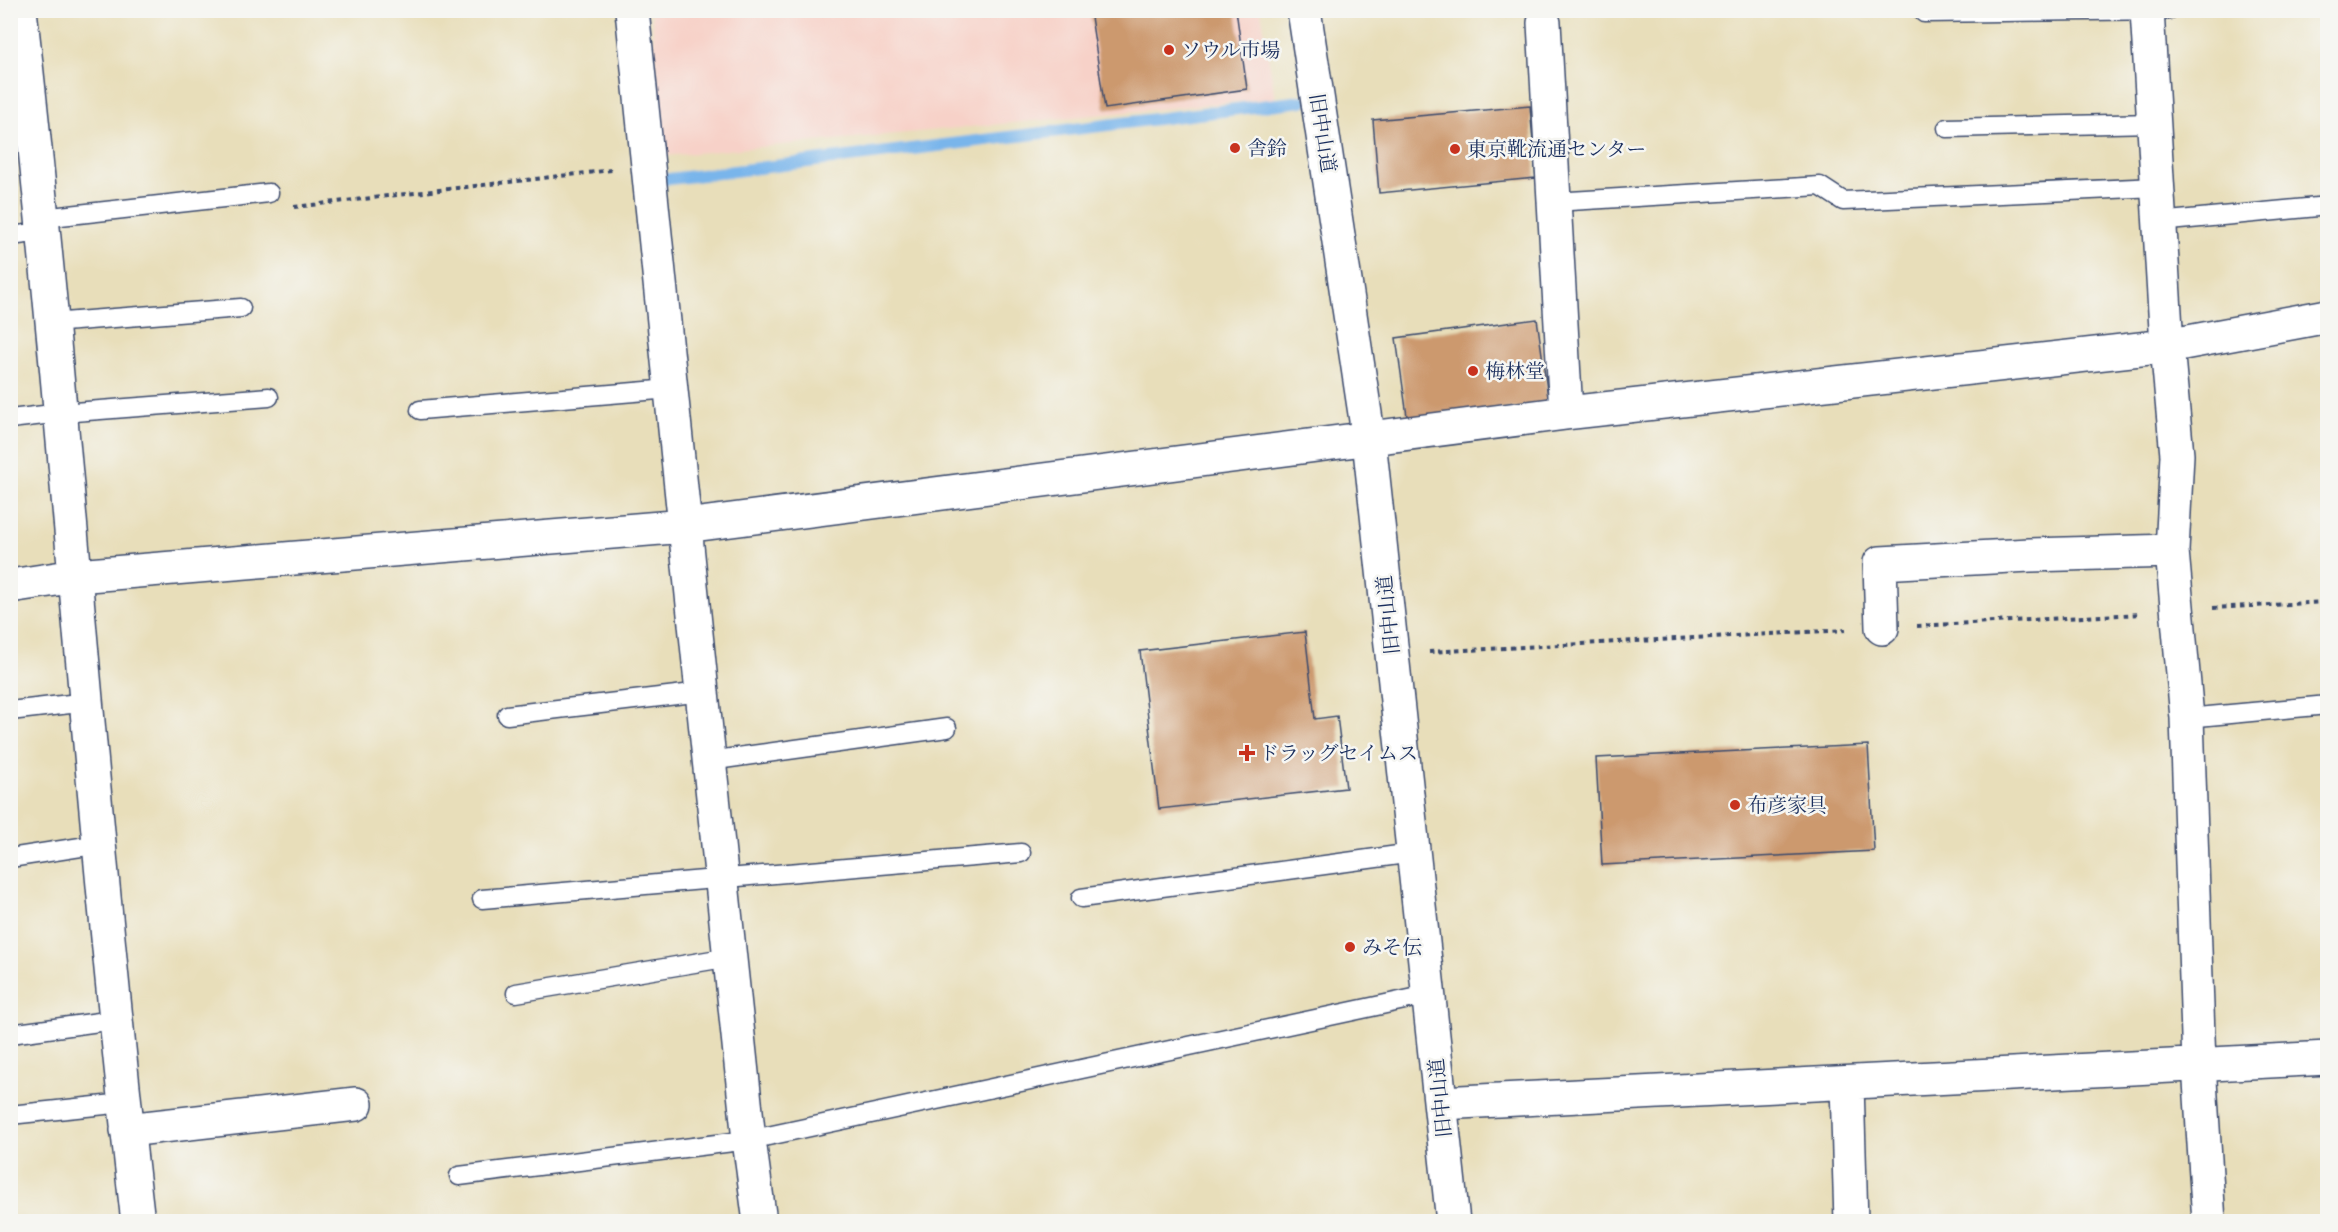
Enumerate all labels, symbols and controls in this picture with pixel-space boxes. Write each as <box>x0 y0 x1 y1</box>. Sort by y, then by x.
place label: ソウル市場 <box>1181 37 1280 63</box>
marker: ソウル市場 <box>1162 43 1176 57</box>
street label: 旧中山道 <box>1304 91 1342 175</box>
place label: 舎鈴 <box>1247 135 1287 161</box>
place label: 東京靴流通センター <box>1467 136 1646 162</box>
marker: 舎鈴 <box>1228 141 1242 155</box>
marker: 東京靴流通センター <box>1448 142 1462 156</box>
place label: 梅林堂 <box>1485 358 1545 384</box>
marker: 梅林堂 <box>1466 364 1480 378</box>
street label: 旧中山道 <box>1371 574 1405 656</box>
place label: ドラッグセイムス <box>1259 740 1418 766</box>
marker: ドラッグセイムス <box>1240 746 1254 760</box>
place label: 布彦家具 <box>1747 792 1827 818</box>
marker: 布彦家具 <box>1728 798 1742 812</box>
place label: みそ伝 <box>1362 934 1422 960</box>
marker: みそ伝 <box>1343 940 1357 954</box>
street label: 旧中山道 <box>1423 1057 1457 1139</box>

